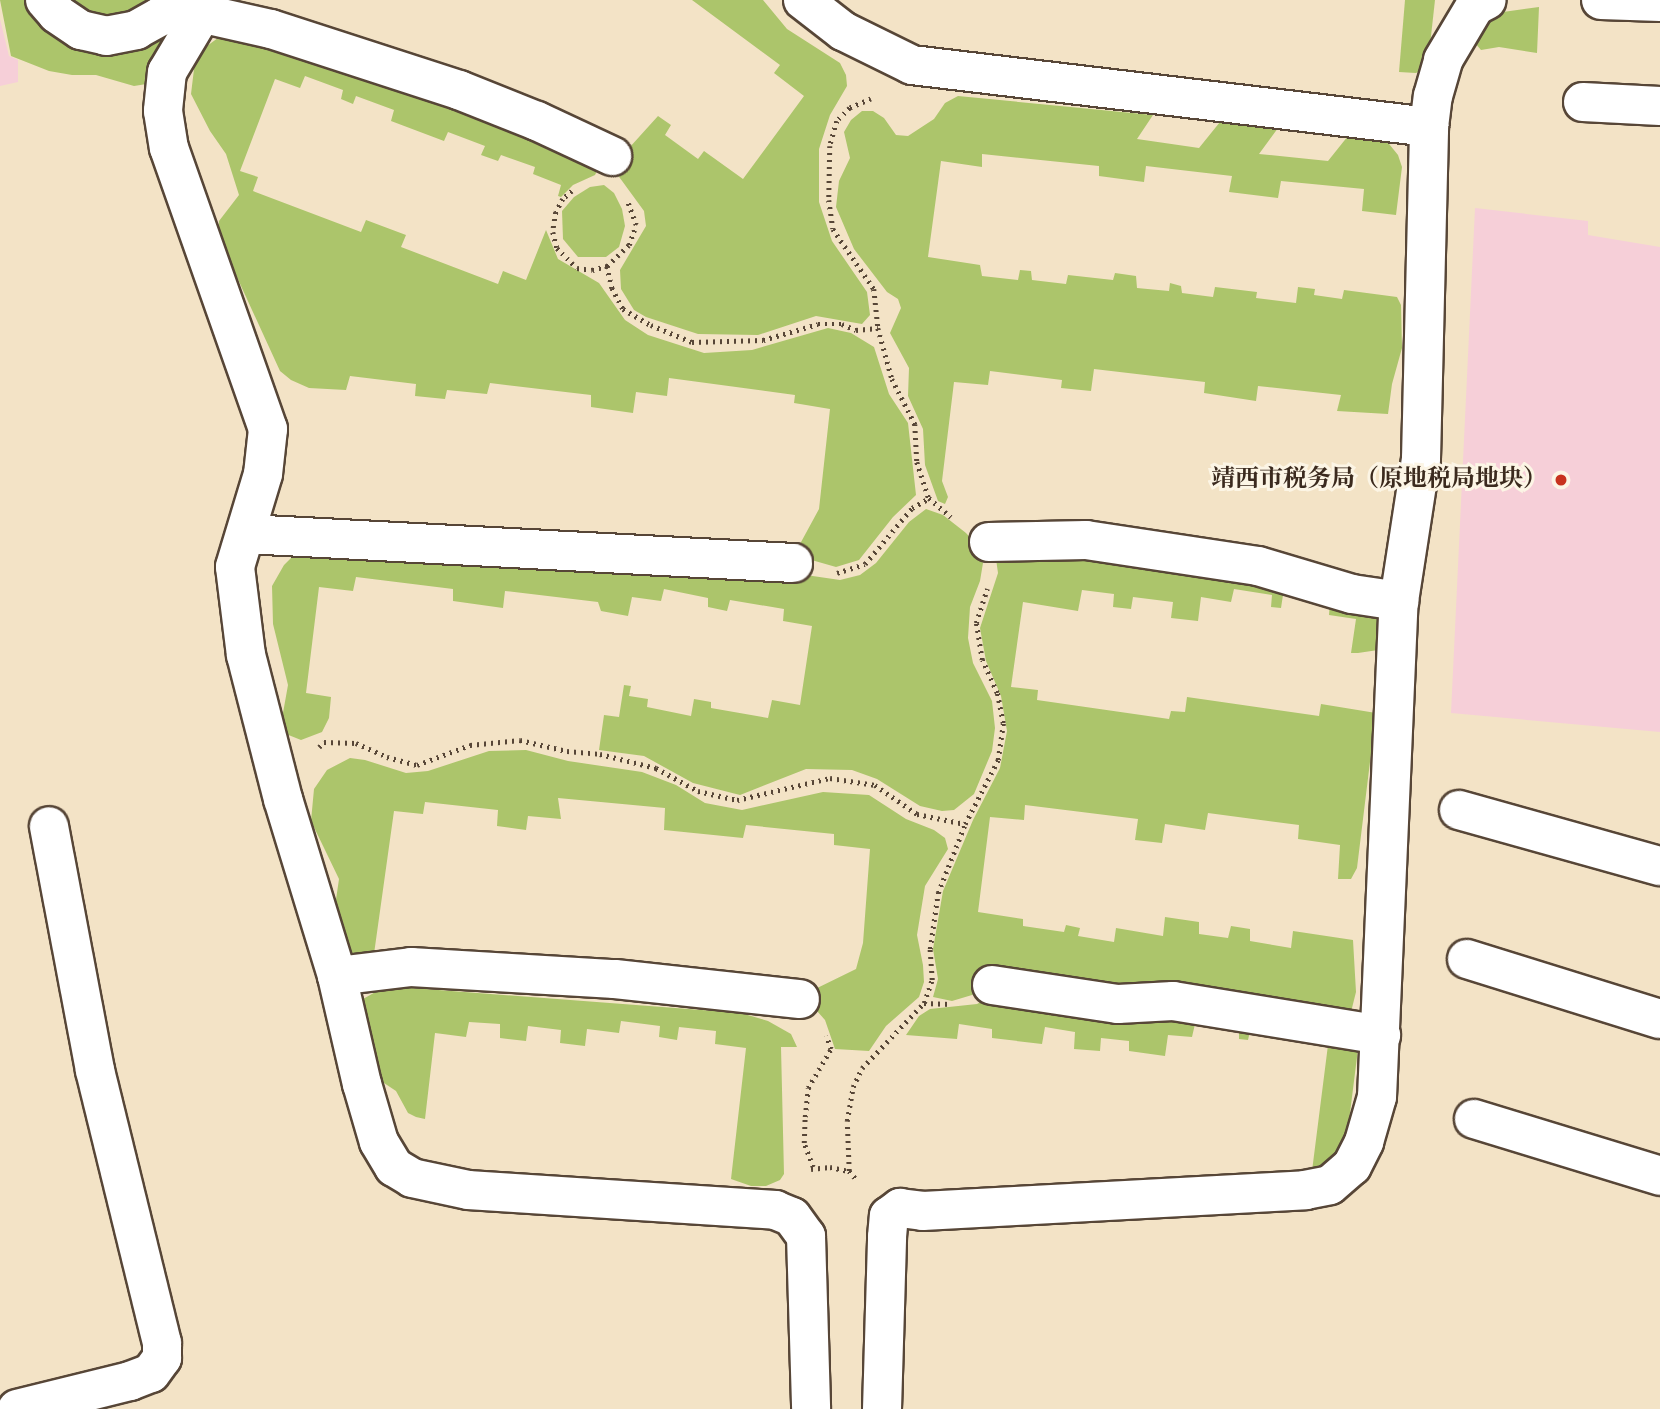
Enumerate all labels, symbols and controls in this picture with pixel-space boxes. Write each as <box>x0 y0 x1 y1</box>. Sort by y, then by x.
place label: 靖西市税务局（原地税局地块） <box>1211 466 1547 494</box>
marker: 靖西市税务局（原地税局地块） <box>1553 472 1569 488</box>

